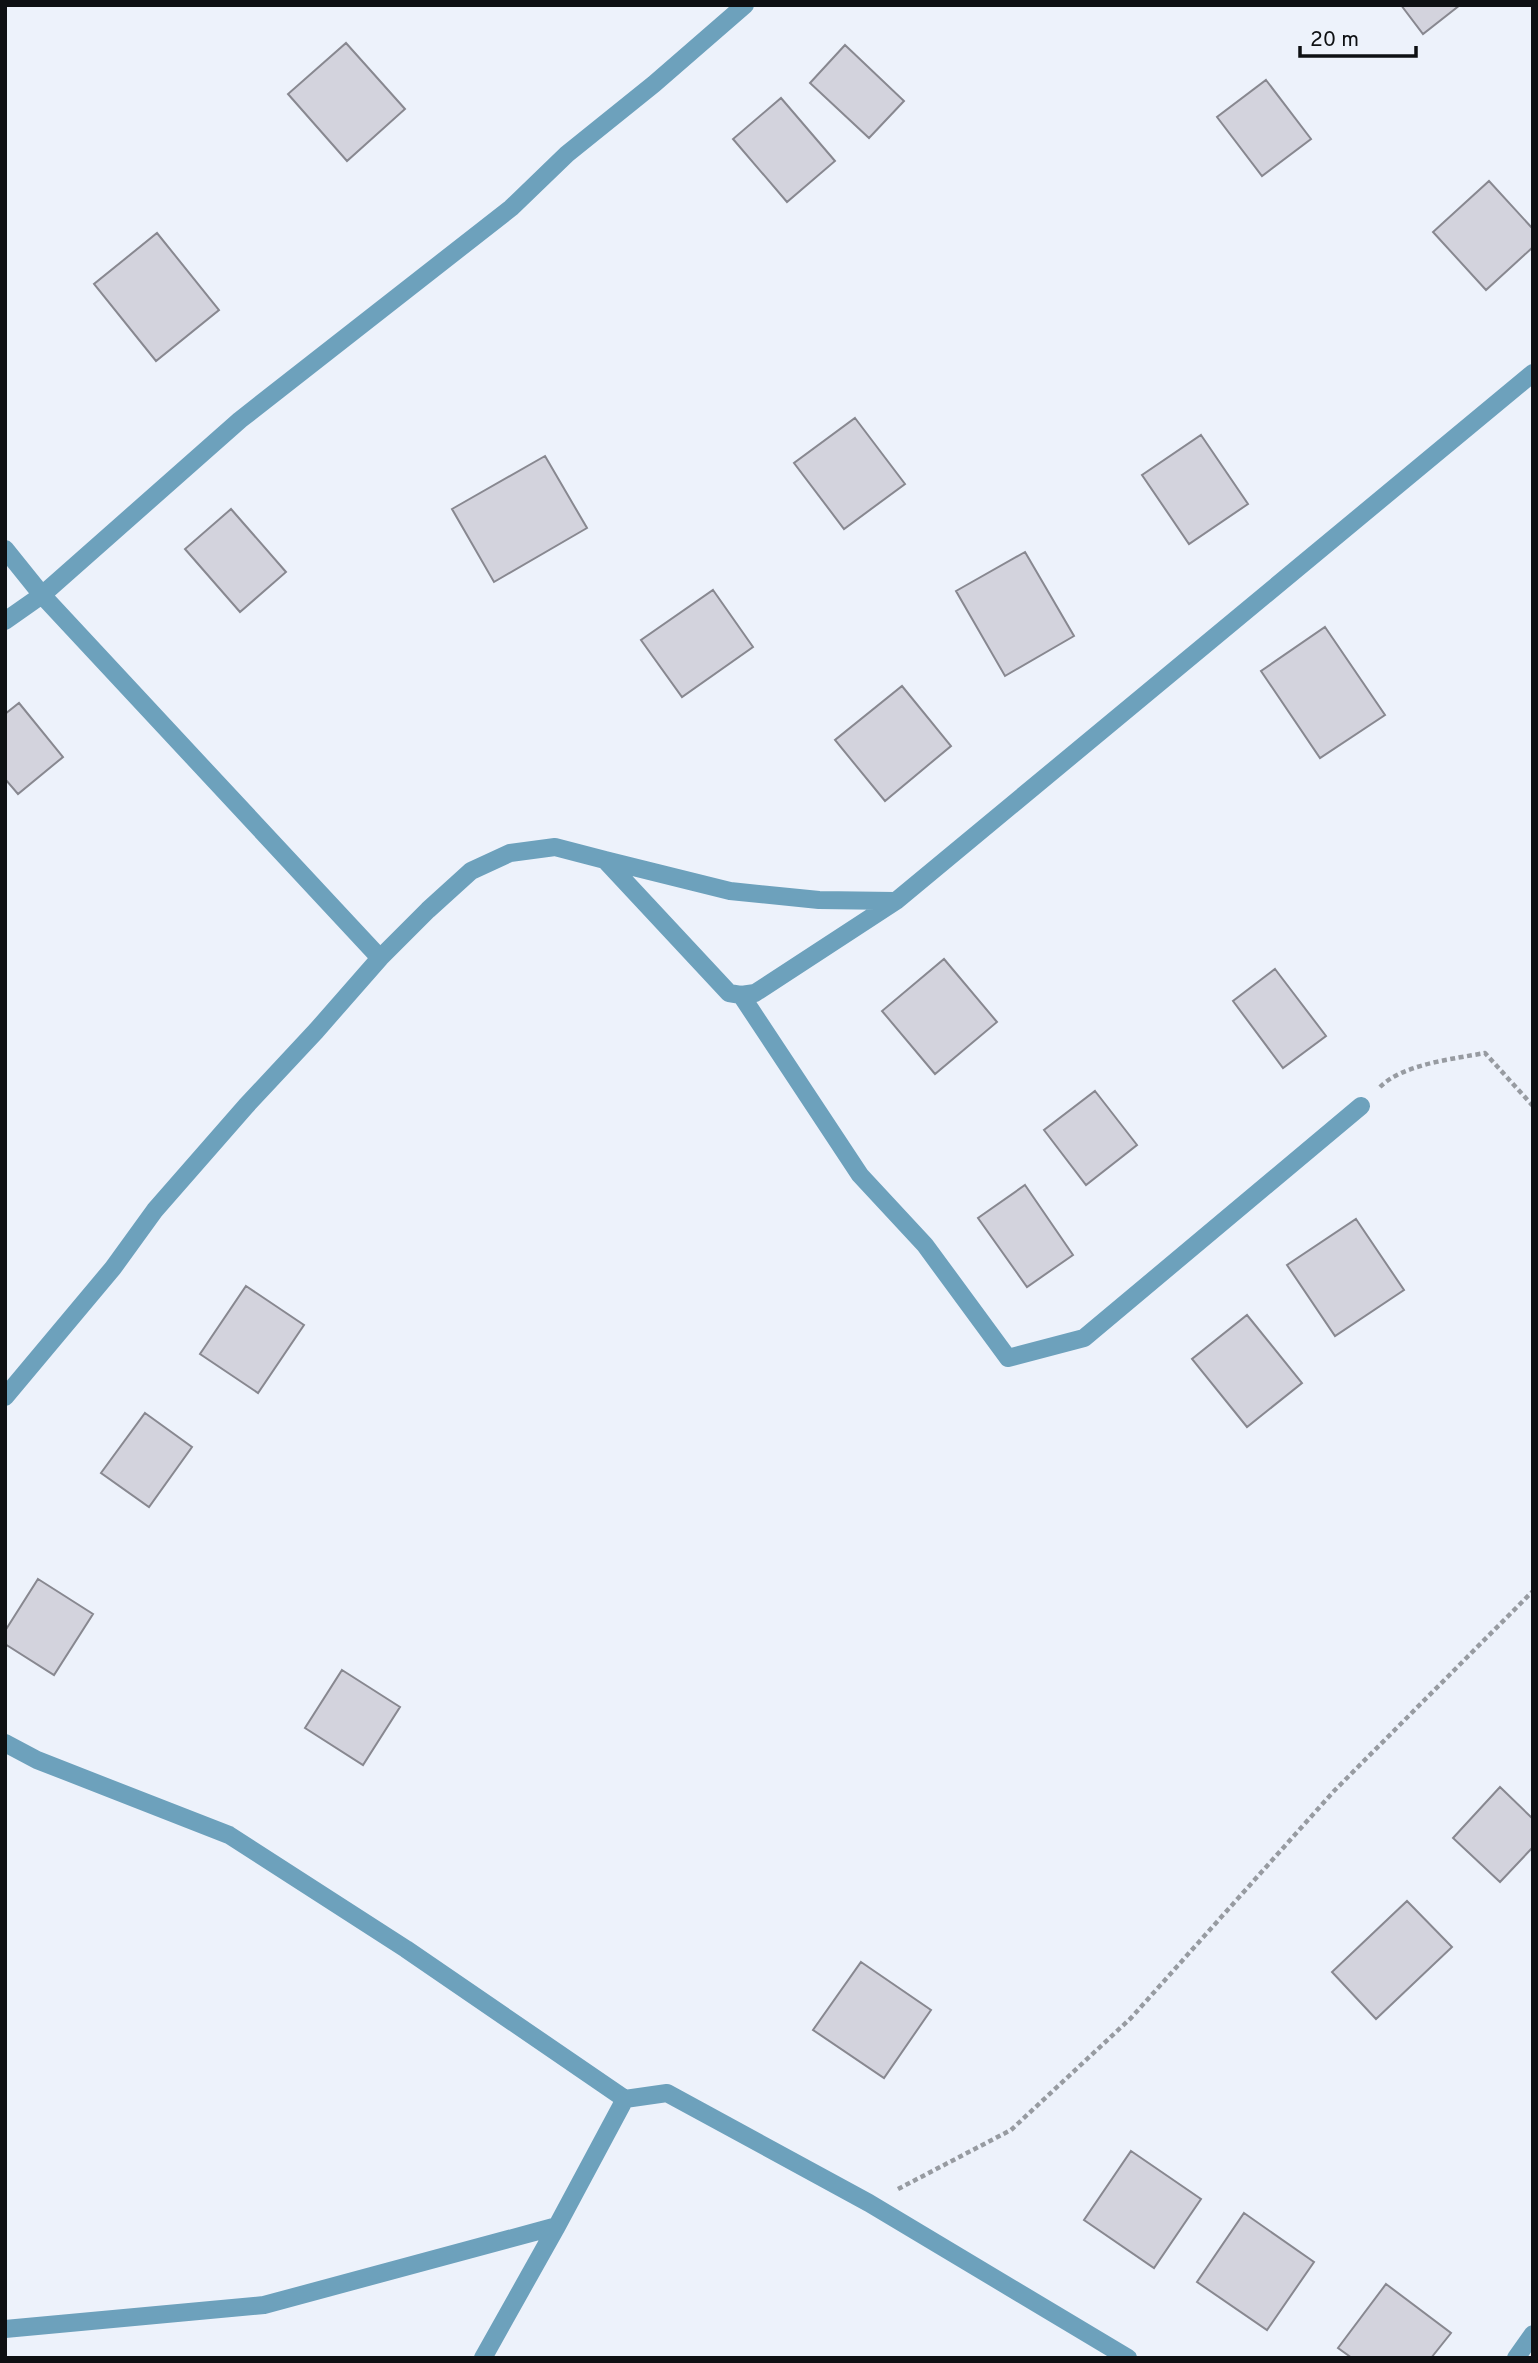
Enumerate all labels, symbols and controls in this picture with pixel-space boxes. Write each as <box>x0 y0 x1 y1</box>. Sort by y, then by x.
scale bar <box>1300 14 1416 58</box>
text: 20 m <box>1310 27 1359 54</box>

